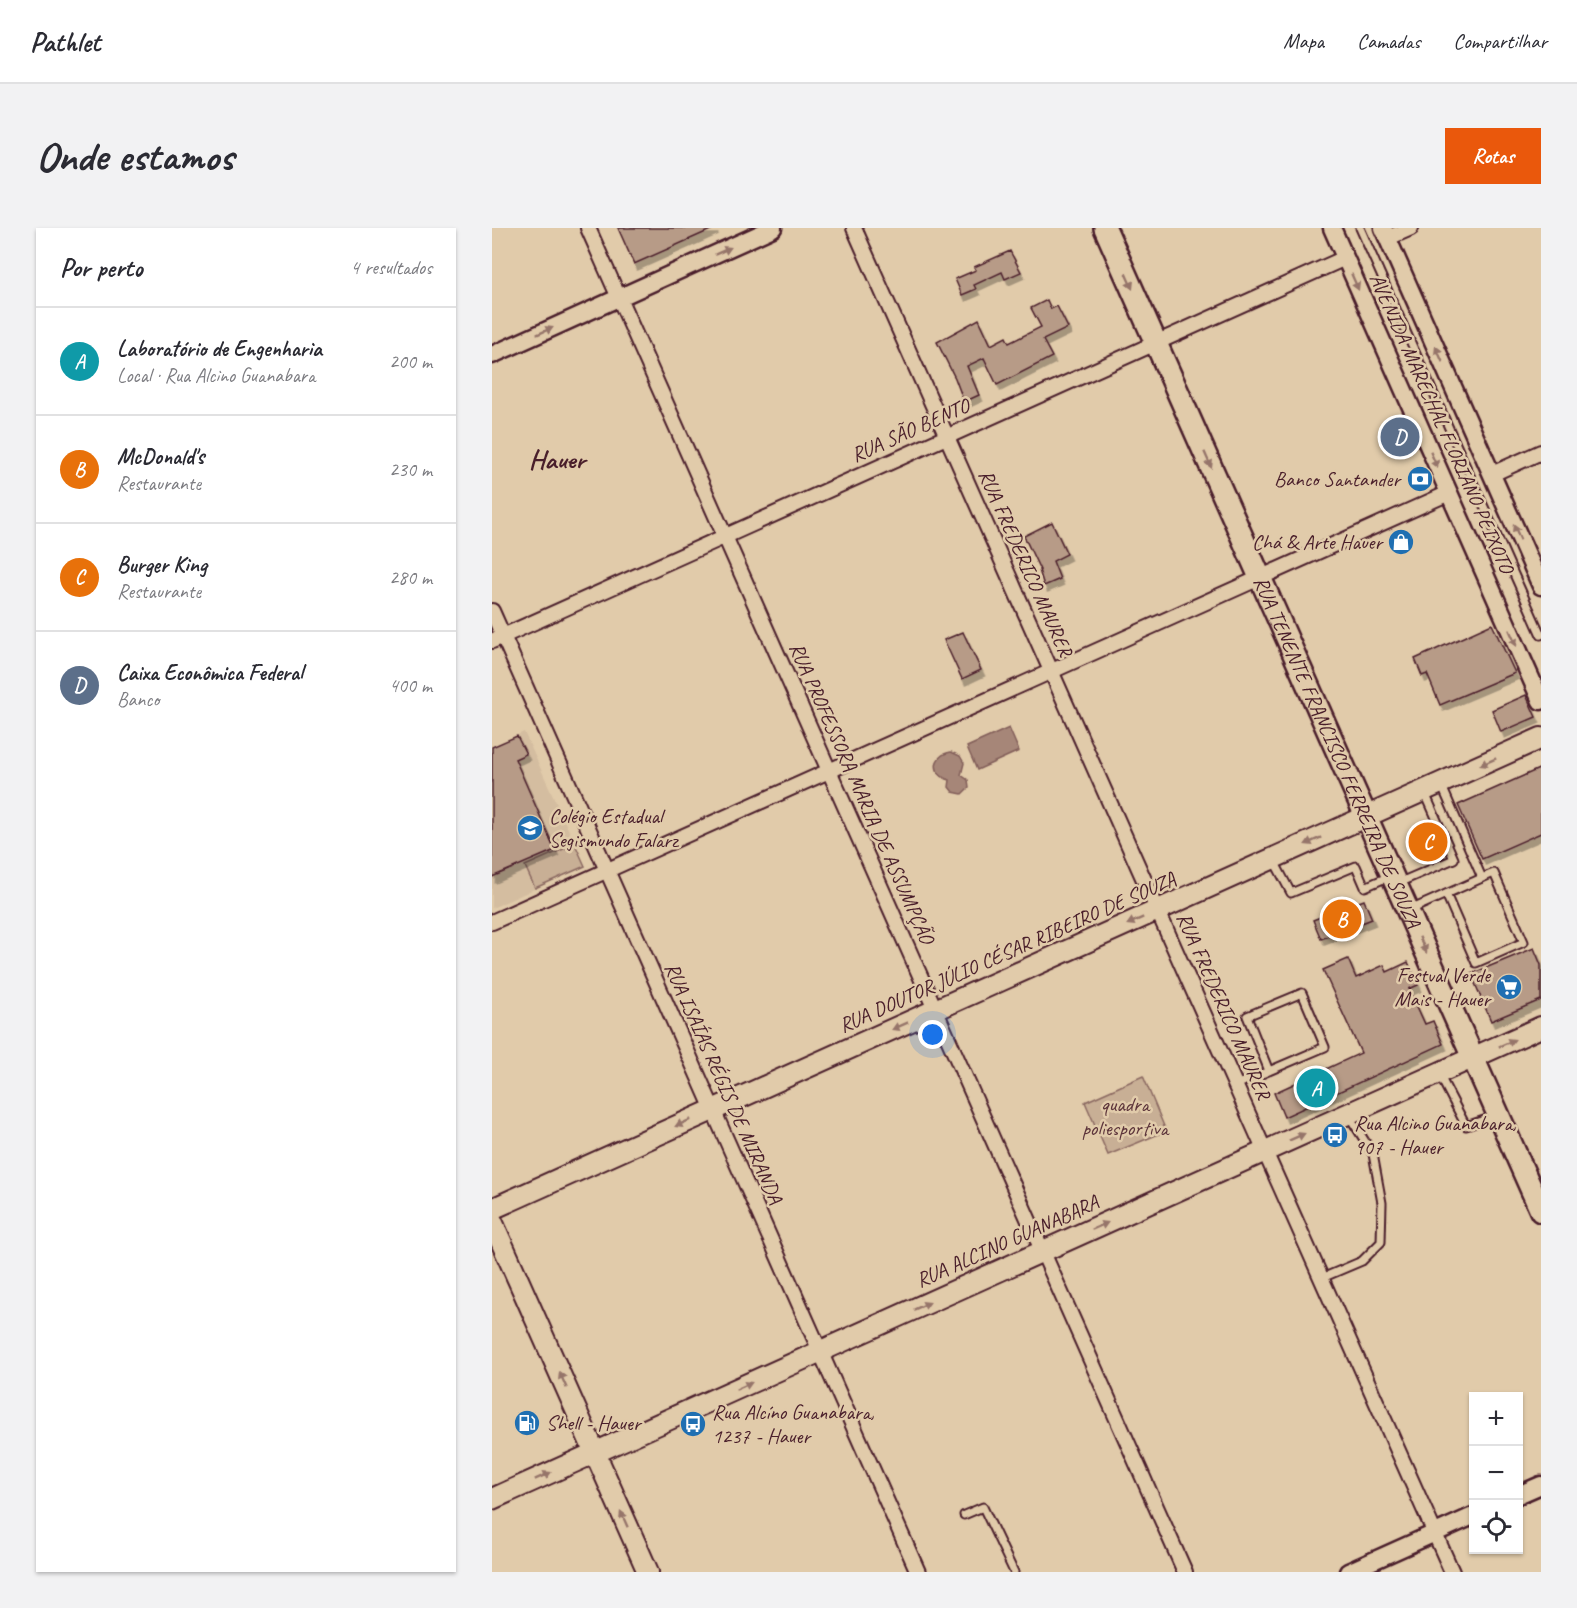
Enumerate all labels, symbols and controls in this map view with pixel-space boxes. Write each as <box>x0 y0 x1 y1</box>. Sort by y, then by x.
text: Pathlet <box>30 24 100 59</box>
text: Mapa <box>1283 28 1324 54</box>
text: Camadas <box>1357 28 1420 54</box>
text: Compartilhar <box>1453 28 1547 54</box>
button: Rotas <box>1445 128 1541 184</box>
text: Onde estamos <box>36 130 233 183</box>
one-way arrow <box>715 246 732 255</box>
text: Por perto <box>60 251 142 284</box>
text: 4 resultados <box>350 255 432 280</box>
street label: AVENIDA MARECHAL FLORIANO PEIXOTO <box>1364 268 1520 578</box>
one-way arrow <box>1124 273 1134 291</box>
one-way arrow <box>1351 273 1360 290</box>
one-way arrow <box>537 326 554 335</box>
text: Laboratório de Engenharia <box>117 335 322 363</box>
one-way arrow <box>1434 345 1443 363</box>
text: A <box>74 349 85 374</box>
text: 200 m <box>389 349 432 374</box>
text: Local · Rua Alcino Guanabara <box>117 363 315 388</box>
street label: RUA SÃO BENTO <box>847 391 975 468</box>
pin: D <box>1380 414 1420 460</box>
district label: Hauer <box>529 442 588 476</box>
text: McDonald's <box>117 443 204 471</box>
one-way arrow <box>1203 451 1213 469</box>
one-way arrow <box>1430 451 1439 468</box>
text: B <box>74 457 85 482</box>
text: 230 m <box>389 457 432 482</box>
bank icon: Banco Santander <box>1405 464 1435 494</box>
street label: RUA FREDERICO MAURER <box>973 465 1080 662</box>
place label: Banco Santander <box>1274 466 1402 492</box>
text: Restaurante <box>117 471 201 496</box>
one-way arrow <box>1513 524 1522 541</box>
shop icon: Chá & Arte Hauer <box>1386 527 1416 557</box>
place label: Chá & Arte Hauer <box>1252 529 1384 555</box>
text: Burger King <box>117 551 207 579</box>
text: C <box>75 565 84 590</box>
text: 280 m <box>389 565 432 590</box>
street label: RUA TENENTE FRANCISCO FERREIRA DE SOUZA <box>1249 573 1427 931</box>
text: Restaurante <box>117 579 201 604</box>
one-way arrow <box>1508 630 1518 648</box>
street label: RUA PROFESSORA MARIA DE ASSUMPÇÃO <box>784 638 941 950</box>
text: Caixa Econômica Federal <box>117 659 303 687</box>
text: D <box>74 673 85 698</box>
text: 400 m <box>389 673 432 698</box>
text: Banco <box>117 687 159 712</box>
one-way arrow <box>1479 758 1496 767</box>
place label: Colégio Estadual Segismundo Falarz <box>549 803 680 853</box>
school or university icon: Colégio Estadual Segismundo Falarz <box>515 813 545 843</box>
pin: C <box>1408 820 1448 864</box>
one-way arrow <box>1304 836 1322 846</box>
street label: RUA DOUTOR JÚLIO CÉSAR RIBEIRO DE SOUZA <box>835 865 1180 1038</box>
pin: B <box>1322 896 1362 942</box>
street label: RUA FREDERICO MAURER <box>1171 908 1278 1105</box>
one-way arrow <box>1126 916 1144 926</box>
one-way arrow <box>1419 937 1428 954</box>
street label: RUA ISAÍAS RÉGIS DE MIRANDA <box>659 958 789 1208</box>
place label: Festval Verde Mais - Hauer <box>1394 962 1492 1012</box>
supermarket icon: Festval Verde Mais - Hauer <box>1494 972 1524 1002</box>
your location <box>918 1020 947 1049</box>
one-way arrow <box>891 1022 908 1031</box>
one-way arrow <box>1499 1038 1516 1047</box>
pin: A <box>1296 1066 1336 1110</box>
park label: quadra poliesportiva <box>1082 1091 1170 1141</box>
place label: Rua Alcino Guanabara, 907 - Hauer <box>1354 1110 1516 1160</box>
one-way arrow <box>675 1119 692 1128</box>
bus stop icon: Rua Alcino Guanabara, 907 - Hauer <box>1320 1120 1350 1150</box>
one-way arrow <box>1288 1133 1305 1142</box>
street label: RUA ALCINO GUANABARA <box>912 1188 1104 1293</box>
one-way arrow <box>1091 1221 1108 1230</box>
one-way arrow <box>913 1301 930 1310</box>
one-way arrow <box>558 1371 567 1388</box>
one-way arrow <box>735 1381 752 1390</box>
map controls <box>1469 1392 1523 1554</box>
button: + <box>1469 1392 1523 1446</box>
place label: Rua Alcíno Guanabara, 1237 - Hauer <box>712 1399 874 1449</box>
fuel station icon: Shell - Hauer <box>512 1408 542 1438</box>
bus stop icon: Rua Alcíno Guanabara, 1237 - Hauer <box>678 1409 708 1439</box>
place label: Shell - Hauer <box>546 1410 643 1436</box>
button: − <box>1469 1446 1523 1500</box>
one-way arrow <box>535 1471 552 1480</box>
button: locate <box>1469 1500 1523 1554</box>
one-way arrow <box>619 1509 629 1527</box>

